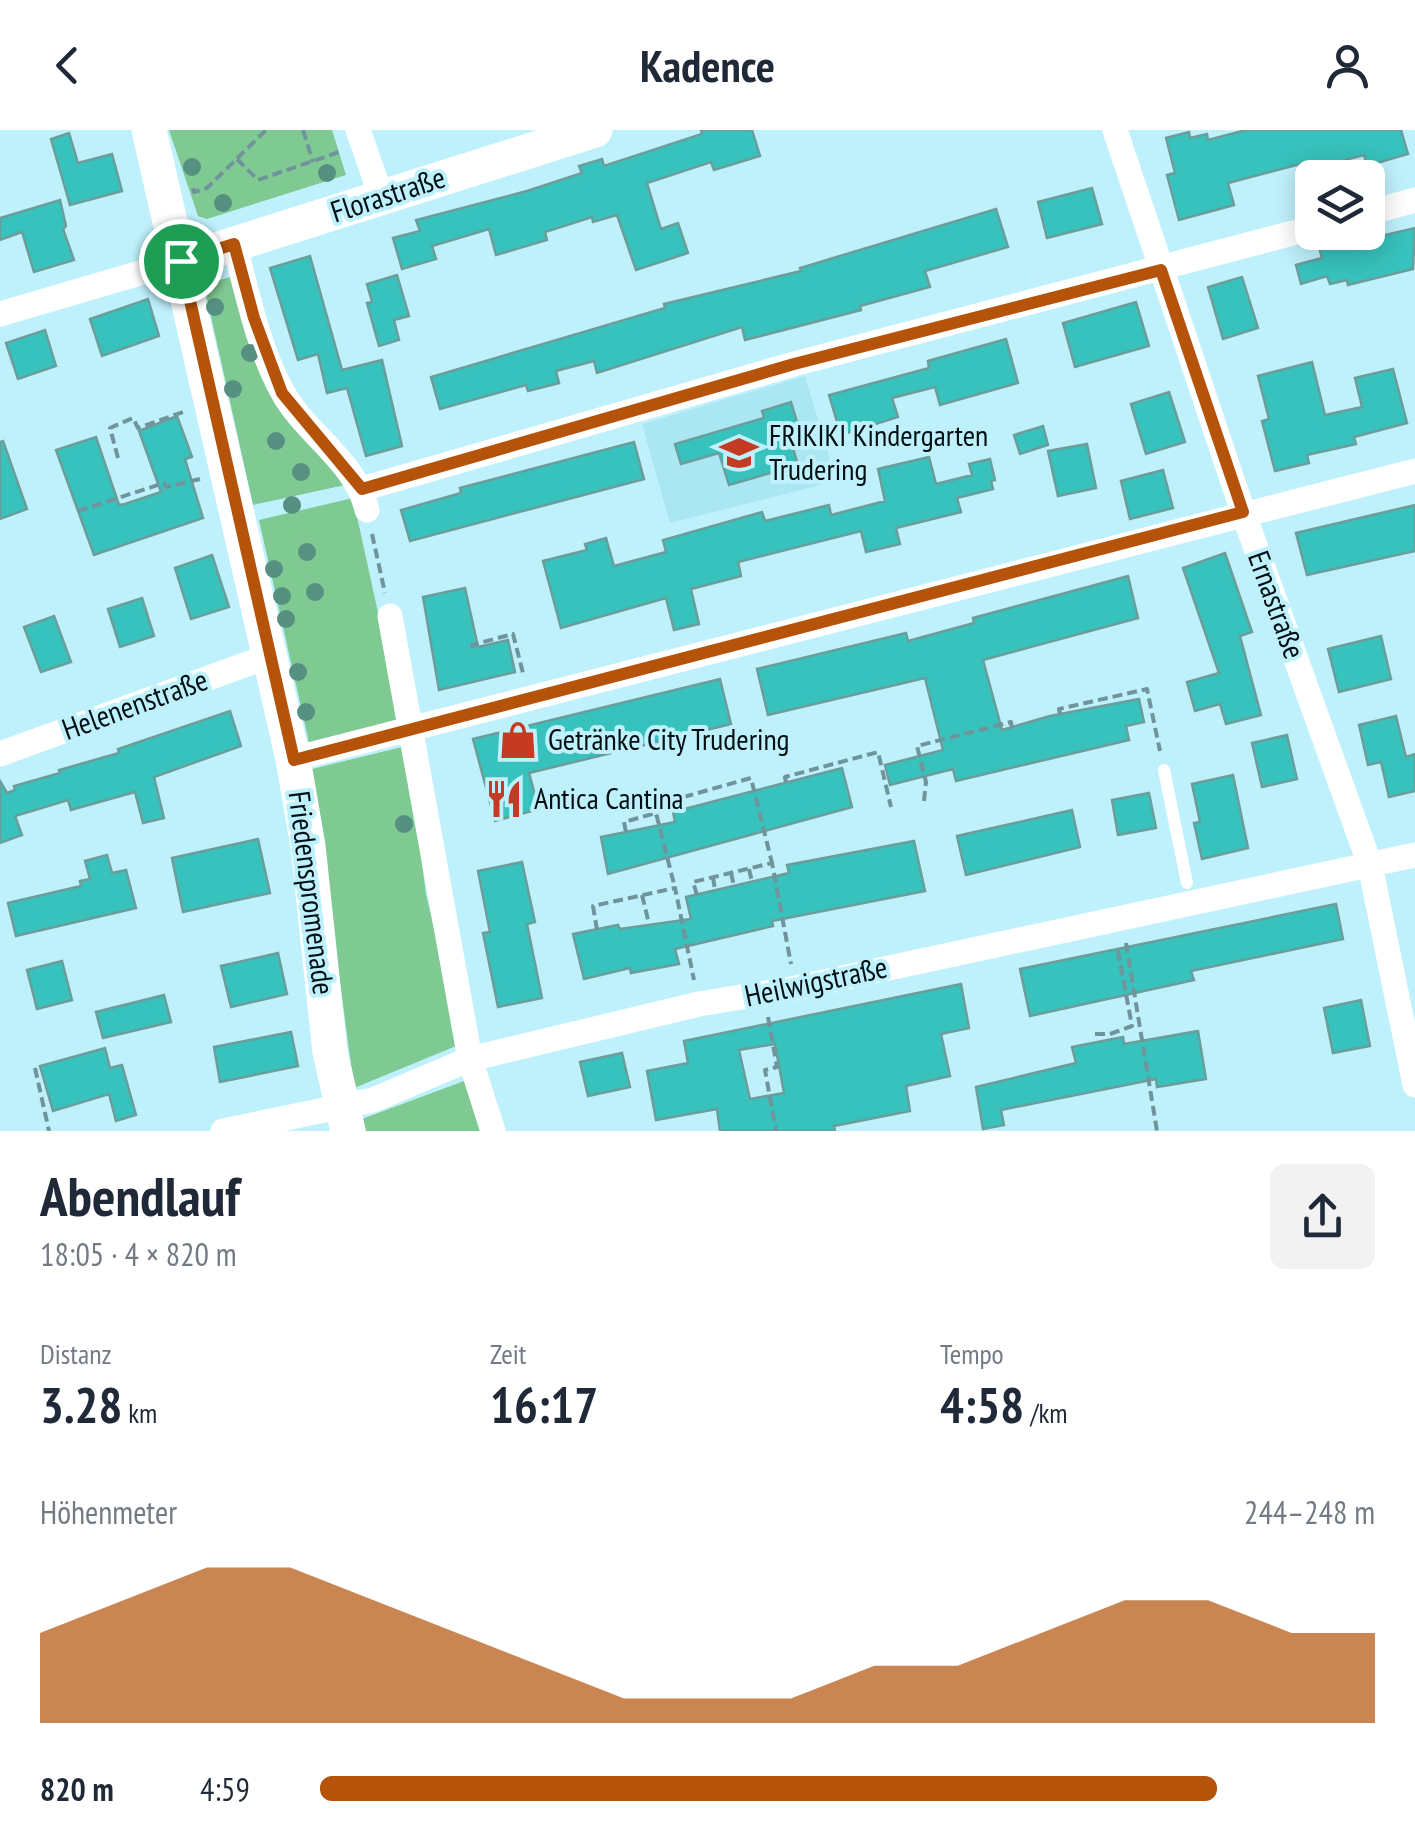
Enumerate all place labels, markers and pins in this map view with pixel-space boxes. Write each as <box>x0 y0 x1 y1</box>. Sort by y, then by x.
pin <box>139 219 224 304</box>
place label: FRIKIKI Kindergarten Trudering <box>769 415 988 488</box>
school or university icon: FRIKIKI Kindergarten Trudering <box>718 432 760 474</box>
shop icon: Getränke City Trudering <box>497 719 539 761</box>
place label: Getränke City Trudering <box>548 719 790 758</box>
restaurant icon: Antica Cantina <box>483 778 525 820</box>
place label: Antica Cantina <box>534 778 684 817</box>

